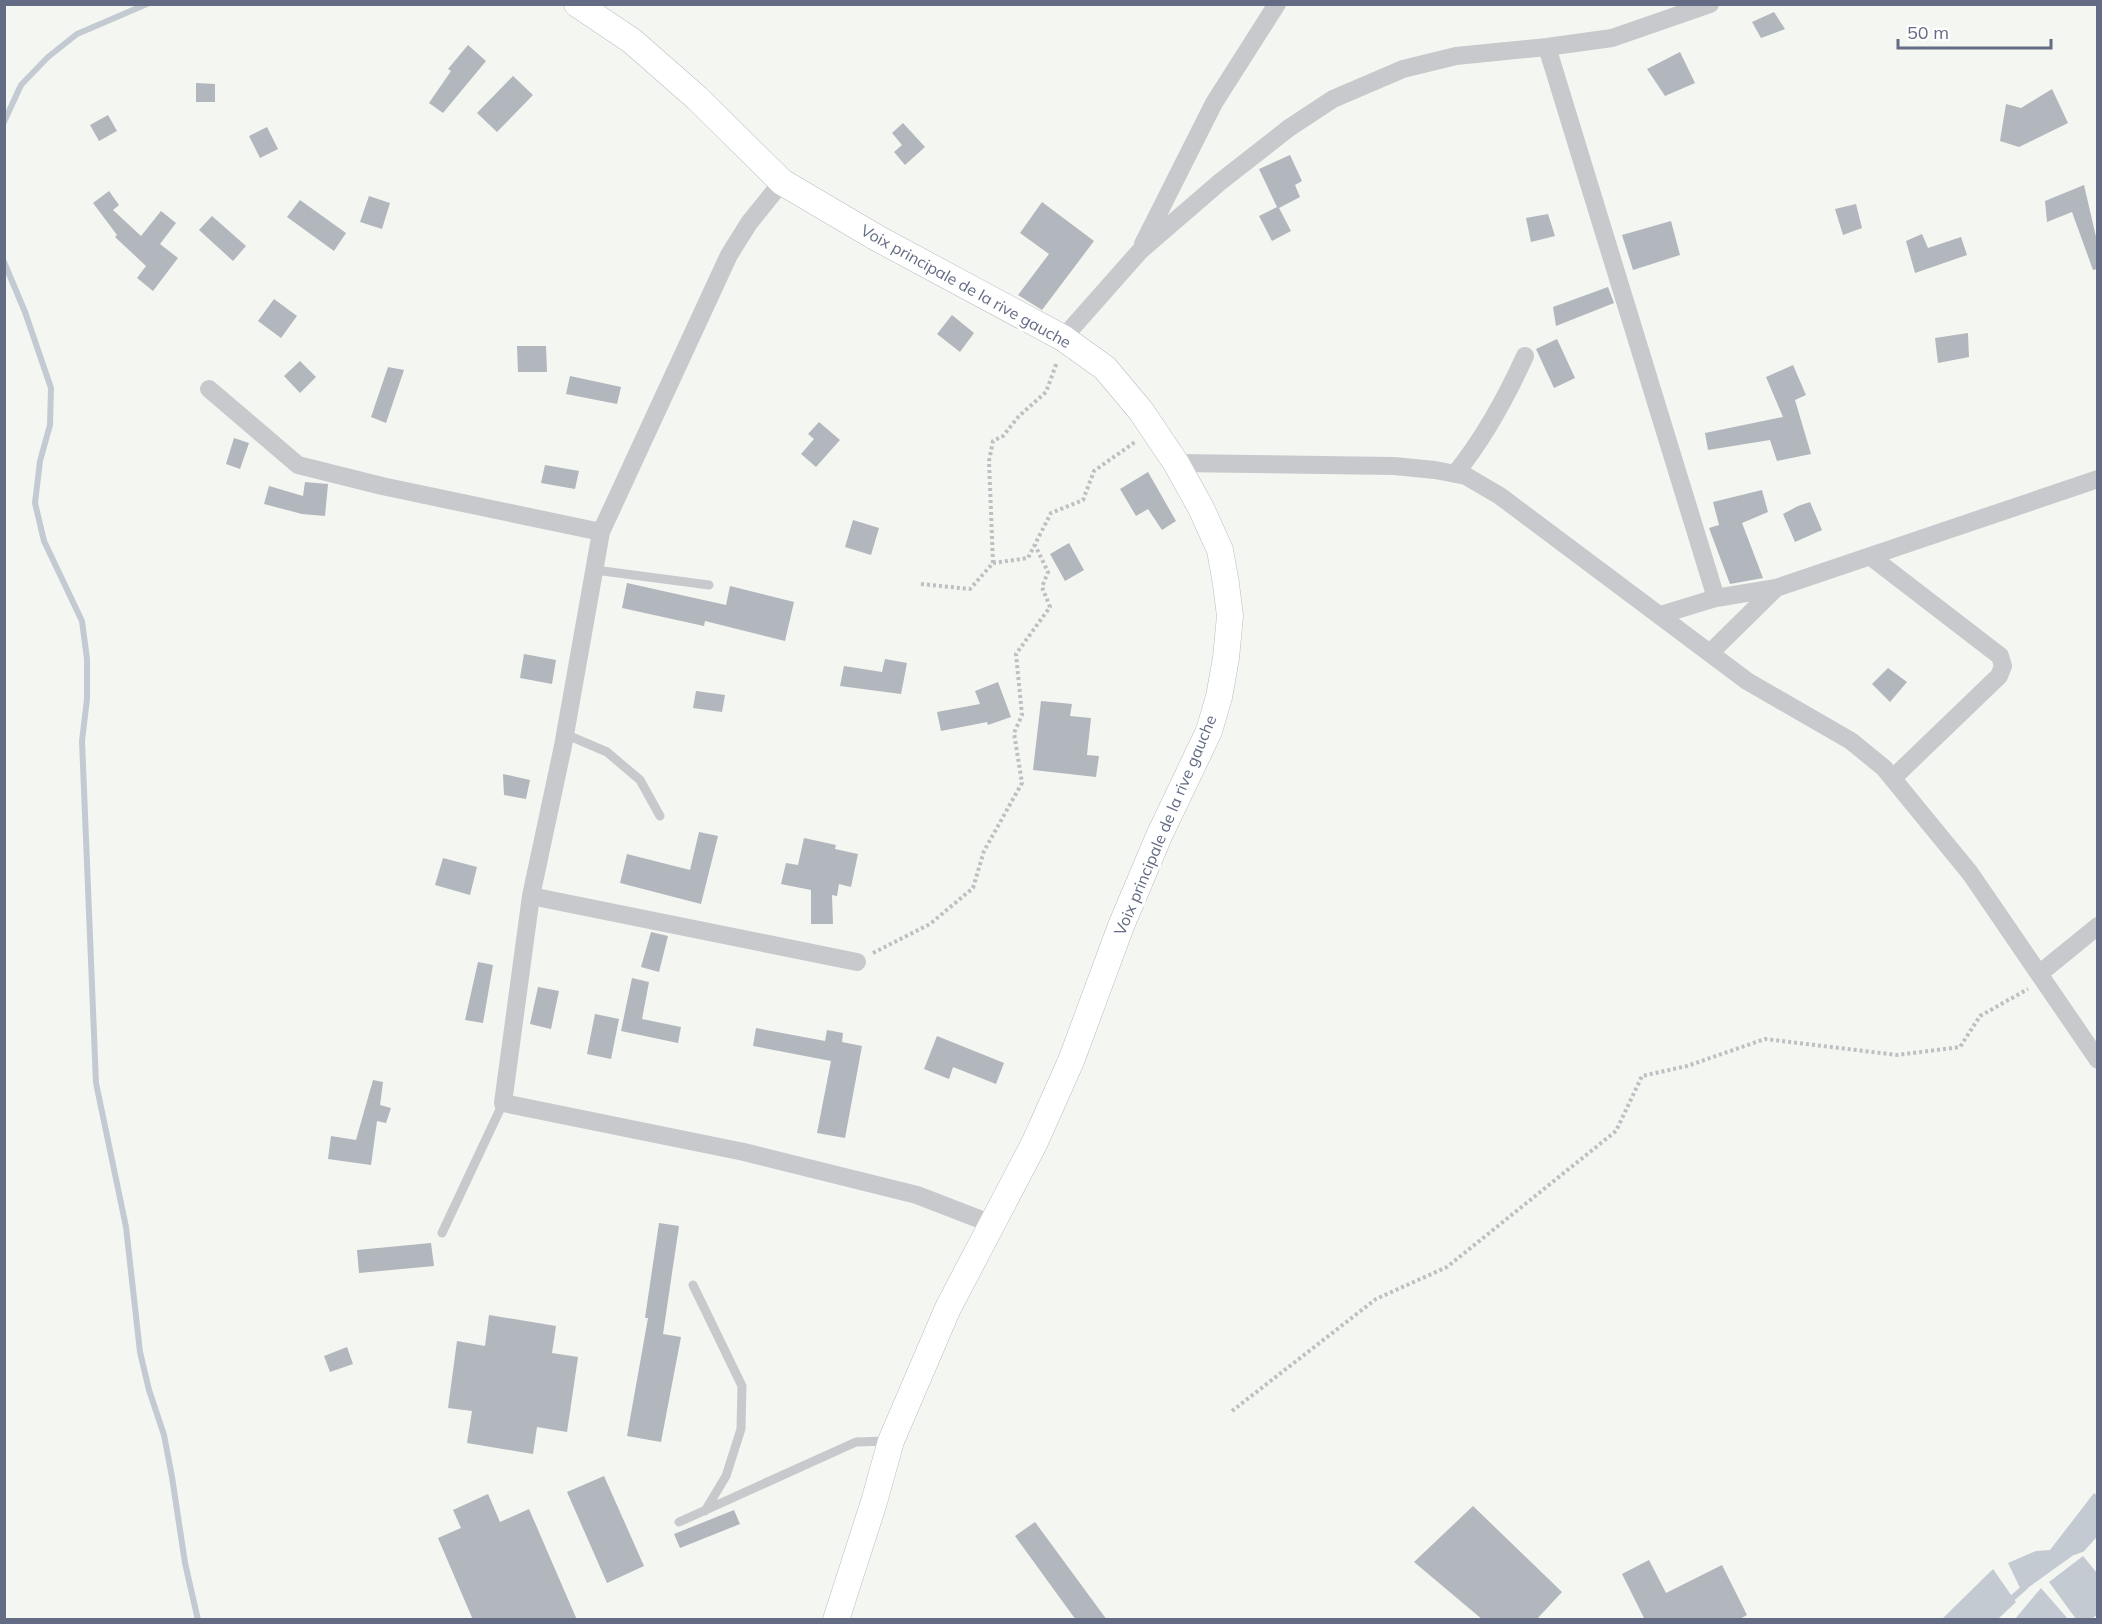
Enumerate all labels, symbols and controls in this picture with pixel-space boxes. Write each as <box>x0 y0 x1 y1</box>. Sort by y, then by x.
scale bar <box>1898 12 2051 50</box>
text: 50 m <box>1907 21 1949 44</box>
street label: Voix principale de la rive gauche <box>857 220 1075 352</box>
street label: Voix principale de la rive gauche <box>1109 712 1221 938</box>

